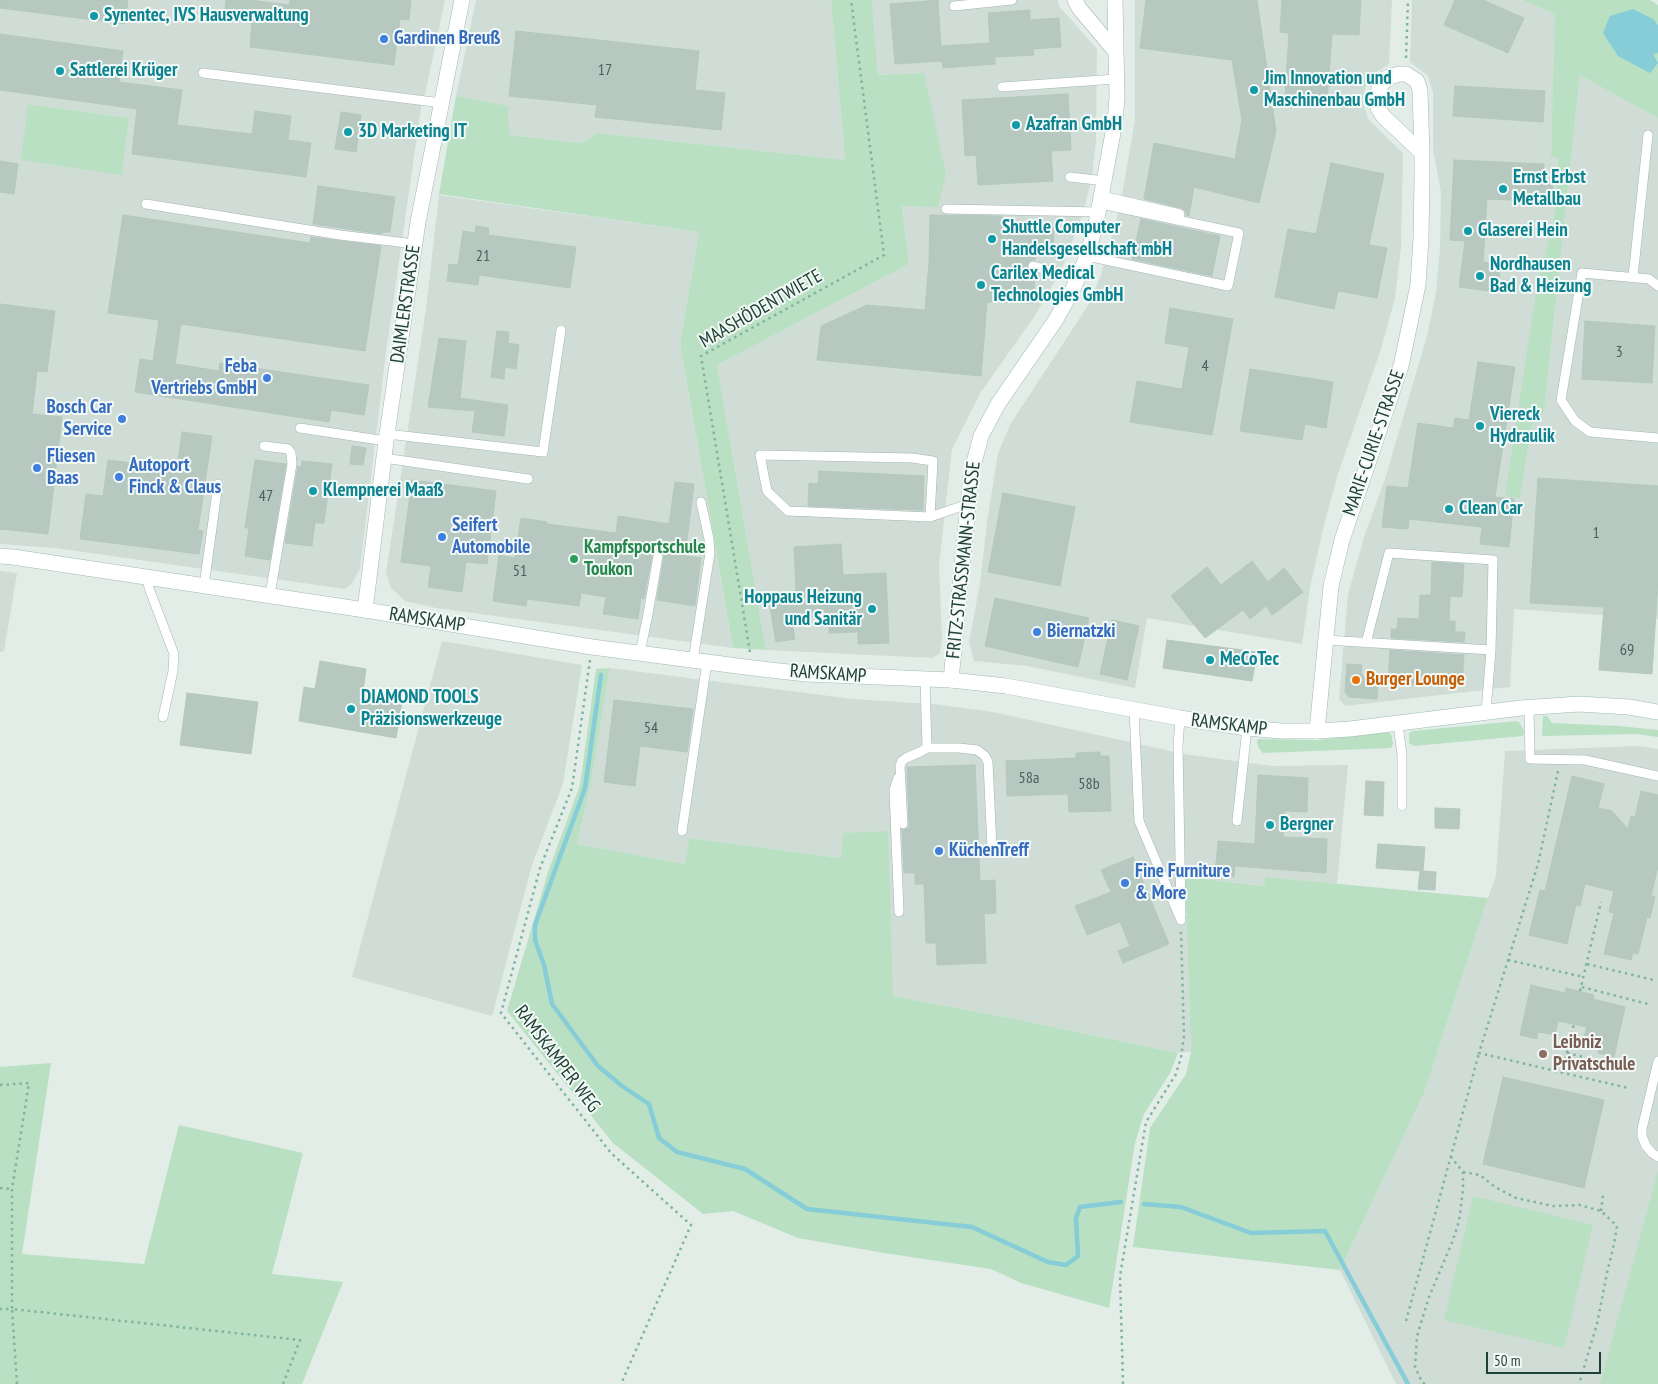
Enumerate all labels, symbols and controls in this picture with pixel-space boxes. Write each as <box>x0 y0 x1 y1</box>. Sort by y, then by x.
place label: Synentec, IVS Hausverwaltung <box>104 5 309 27</box>
marker: Synentec, IVS Hausverwaltung <box>88 10 100 22</box>
place label: Gardinen Breuß <box>394 28 500 50</box>
marker: Gardinen Breuß <box>378 33 390 45</box>
place label: Sattlerei Krüger <box>70 60 178 82</box>
house number: 17 <box>598 60 612 80</box>
marker: Sattlerei Krüger <box>54 65 66 77</box>
place label: Jim Innovation und Maschinenbau GmbH <box>1264 68 1405 112</box>
marker: Jim Innovation und Maschinenbau GmbH <box>1248 84 1260 96</box>
place label: Azafran GmbH <box>1026 114 1122 136</box>
marker: Azafran GmbH <box>1010 119 1022 131</box>
place label: 3D Marketing IT <box>358 121 467 143</box>
marker: 3D Marketing IT <box>342 126 354 138</box>
place label: Ernst Erbst Metallbau <box>1513 167 1586 211</box>
marker: Ernst Erbst Metallbau <box>1497 183 1509 195</box>
place label: Shuttle Computer Handelsgesellschaft mbH <box>1002 217 1172 261</box>
place label: Glaserei Hein <box>1478 220 1568 242</box>
marker: Glaserei Hein <box>1462 225 1474 237</box>
marker: Shuttle Computer Handelsgesellschaft mbH <box>986 233 998 245</box>
street label: DAIMLERSTRASSE <box>386 244 426 364</box>
house number: 21 <box>476 246 490 266</box>
place label: Nordhausen Bad & Heizung <box>1490 254 1591 298</box>
place label: Carilex Medical Technologies GmbH <box>991 263 1123 307</box>
street label: MAASHÖDENTWIETE <box>696 265 826 353</box>
marker: Nordhausen Bad & Heizung <box>1474 270 1486 282</box>
marker: Carilex Medical Technologies GmbH <box>975 279 987 291</box>
house number: 3 <box>1615 342 1623 362</box>
place label: Feba Vertriebs GmbH <box>151 356 257 400</box>
house number: 4 <box>1201 356 1209 376</box>
street label: MARIE-CURIE-STRASSE <box>1338 367 1410 519</box>
marker: Feba Vertriebs GmbH <box>261 372 273 384</box>
place label: Bosch Car Service <box>47 397 112 441</box>
place label: Viereck Hydraulik <box>1490 404 1555 448</box>
marker: Bosch Car Service <box>116 413 128 425</box>
marker: Viereck Hydraulik <box>1474 420 1486 432</box>
place label: Fliesen Baas <box>47 446 95 490</box>
place label: Autoport Finck & Claus <box>129 455 221 499</box>
street label: FRITZ-STRASSMANN-STRASSE <box>942 460 986 660</box>
marker: Fliesen Baas <box>31 462 43 474</box>
marker: Autoport Finck & Claus <box>113 471 125 483</box>
place label: Klempnerei Maaß <box>323 480 444 502</box>
marker: Klempnerei Maaß <box>307 485 319 497</box>
house number: 47 <box>259 486 273 506</box>
place label: Clean Car <box>1459 498 1523 520</box>
marker: Clean Car <box>1443 503 1455 515</box>
place label: Seifert Automobile <box>452 515 530 559</box>
house number: 1 <box>1592 523 1600 543</box>
marker: Seifert Automobile <box>436 531 448 543</box>
place label: Kampfsportschule Toukon <box>584 537 706 581</box>
marker: Kampfsportschule Toukon <box>568 553 580 565</box>
house number: 51 <box>513 561 527 581</box>
place label: Hoppaus Heizung und Sanitär <box>744 587 862 631</box>
street label: RAMSKAMP <box>387 603 467 637</box>
marker: Hoppaus Heizung und Sanitär <box>866 603 878 615</box>
place label: Biernatzki <box>1047 621 1116 643</box>
marker: Biernatzki <box>1031 626 1043 638</box>
house number: 69 <box>1620 640 1634 660</box>
place label: MeCoTec <box>1220 649 1279 671</box>
marker: MeCoTec <box>1204 654 1216 666</box>
street label: RAMSKAMP <box>789 660 867 688</box>
place label: Burger Lounge <box>1366 669 1465 691</box>
marker: Burger Lounge <box>1350 674 1362 686</box>
place label: DIAMOND TOOLS Präzisionswerkzeuge <box>361 687 502 731</box>
marker: DIAMOND TOOLS Präzisionswerkzeuge <box>345 703 357 715</box>
street label: RAMSKAMP <box>1190 709 1268 741</box>
house number: 54 <box>644 718 658 738</box>
house number: 58a <box>1019 768 1039 788</box>
house number: 58b <box>1078 774 1100 794</box>
place label: Bergner <box>1280 814 1334 836</box>
marker: Bergner <box>1264 819 1276 831</box>
place label: KüchenTreff <box>949 840 1029 862</box>
marker: KüchenTreff <box>933 845 945 857</box>
place label: Fine Furniture & More <box>1135 861 1230 905</box>
marker: Fine Furniture & More <box>1119 877 1131 889</box>
street label: RAMSKAMPER WEG <box>509 1001 605 1117</box>
place label: Leibniz Privatschule <box>1553 1032 1635 1076</box>
marker: Leibniz Privatschule <box>1537 1048 1549 1060</box>
scale bar <box>1488 1342 1603 1374</box>
text: 50 m <box>1494 1351 1520 1370</box>

